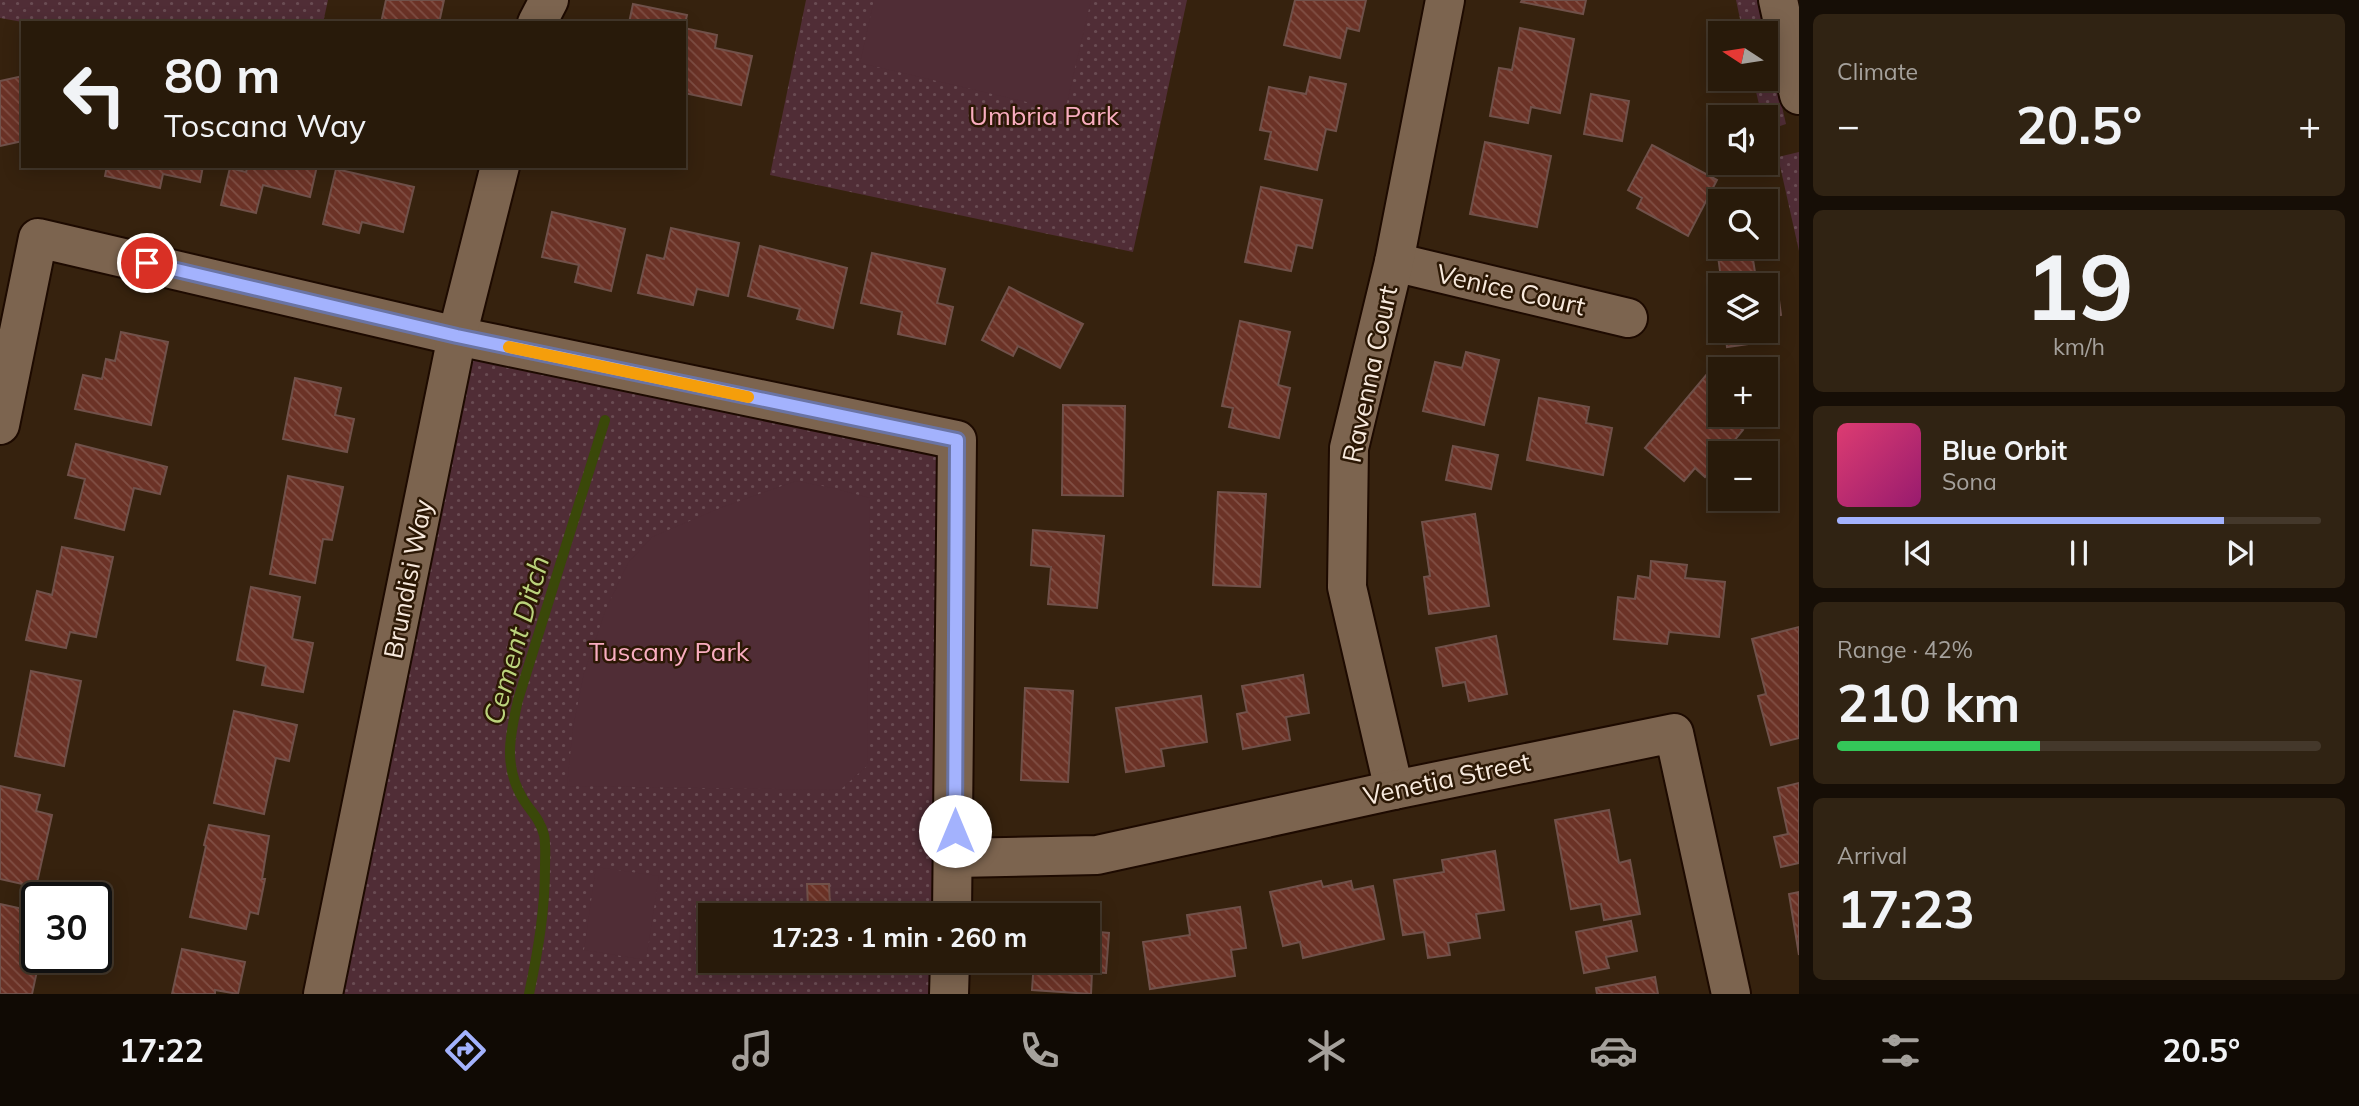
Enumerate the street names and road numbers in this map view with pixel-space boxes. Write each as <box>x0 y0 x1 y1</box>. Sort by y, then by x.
street label: Venice Court <box>1434 256 1589 323</box>
street label: Ravenna Court <box>1335 282 1404 465</box>
street label: Brundisi Way <box>376 496 439 661</box>
street label: Venetia Street <box>1360 745 1533 812</box>

